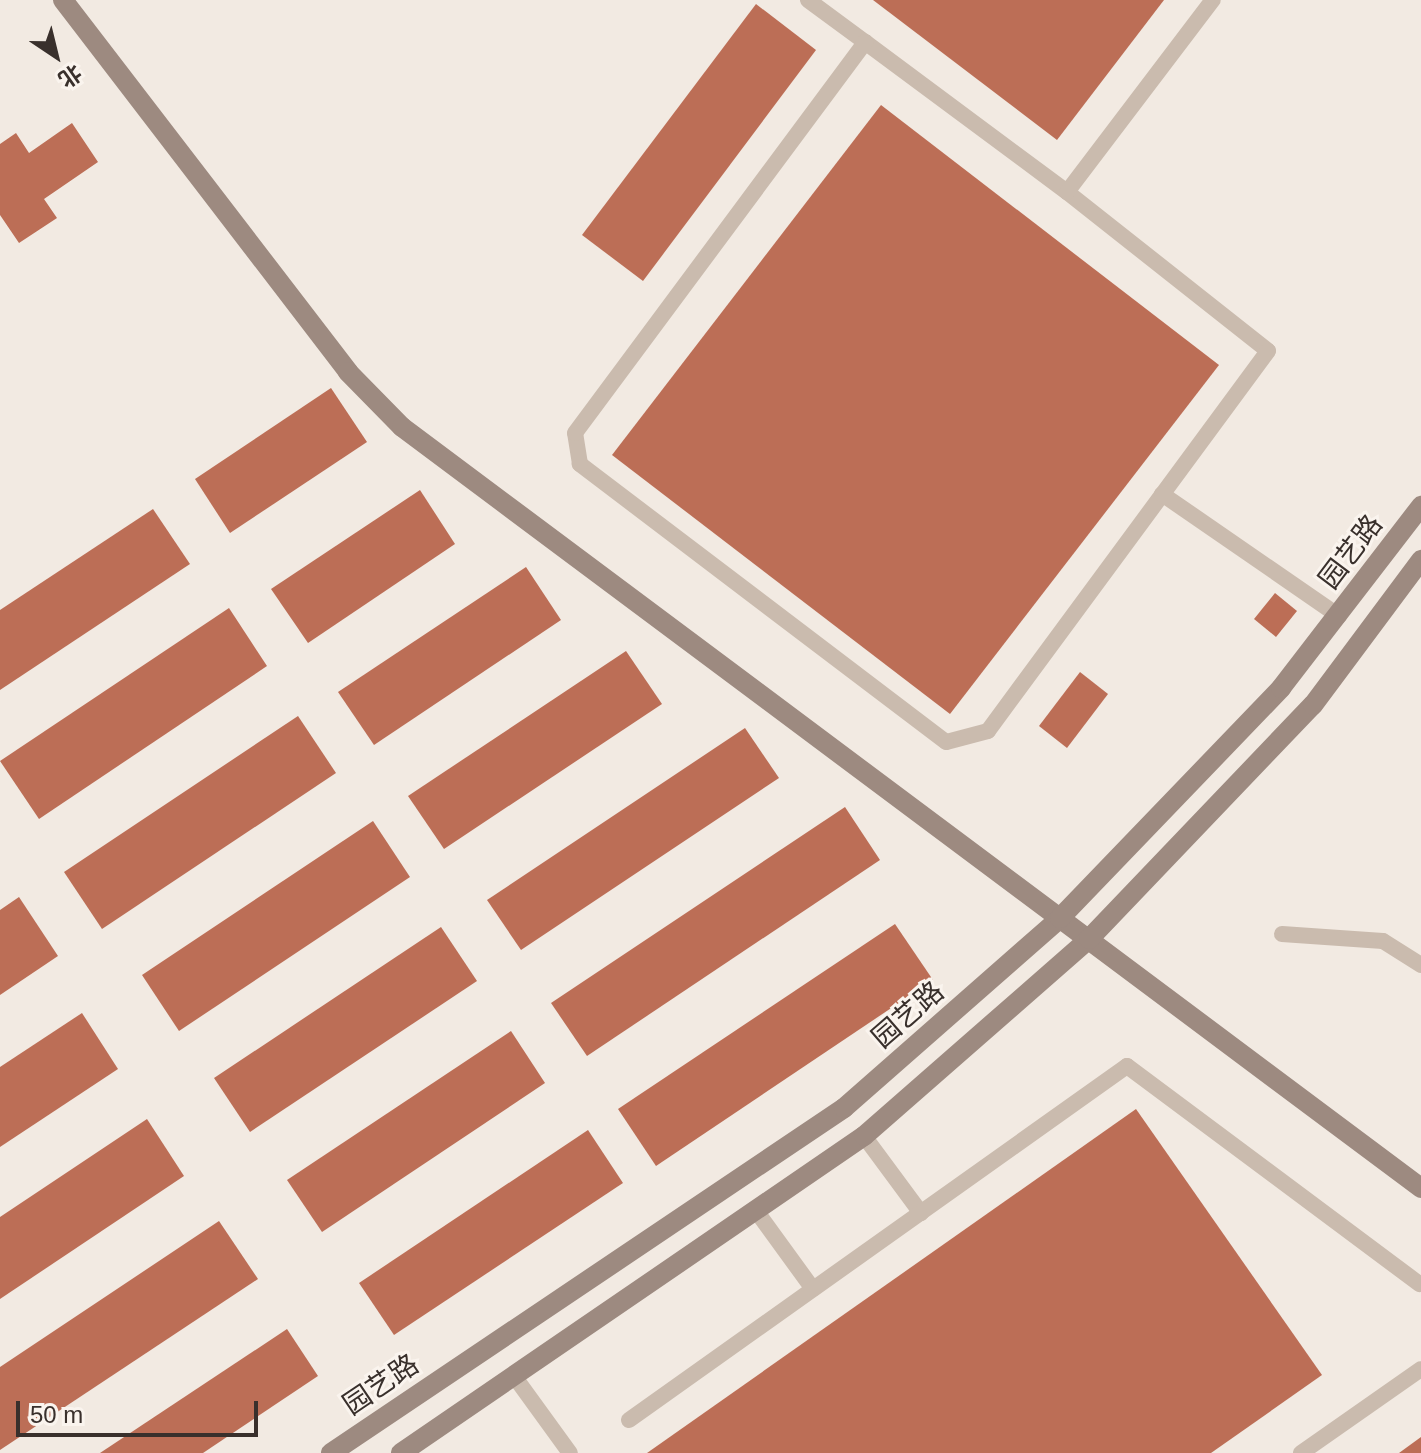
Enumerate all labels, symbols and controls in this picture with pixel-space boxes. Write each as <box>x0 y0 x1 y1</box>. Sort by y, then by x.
north arrow <box>16 16 96 96</box>
text: 北 <box>54 60 86 93</box>
street label: 园艺路 <box>1312 508 1390 596</box>
street label: 园艺路 <box>865 975 951 1055</box>
street label: 园艺路 <box>337 1348 425 1422</box>
scale bar <box>20 1385 262 1435</box>
text: 50 m <box>30 1401 83 1428</box>

